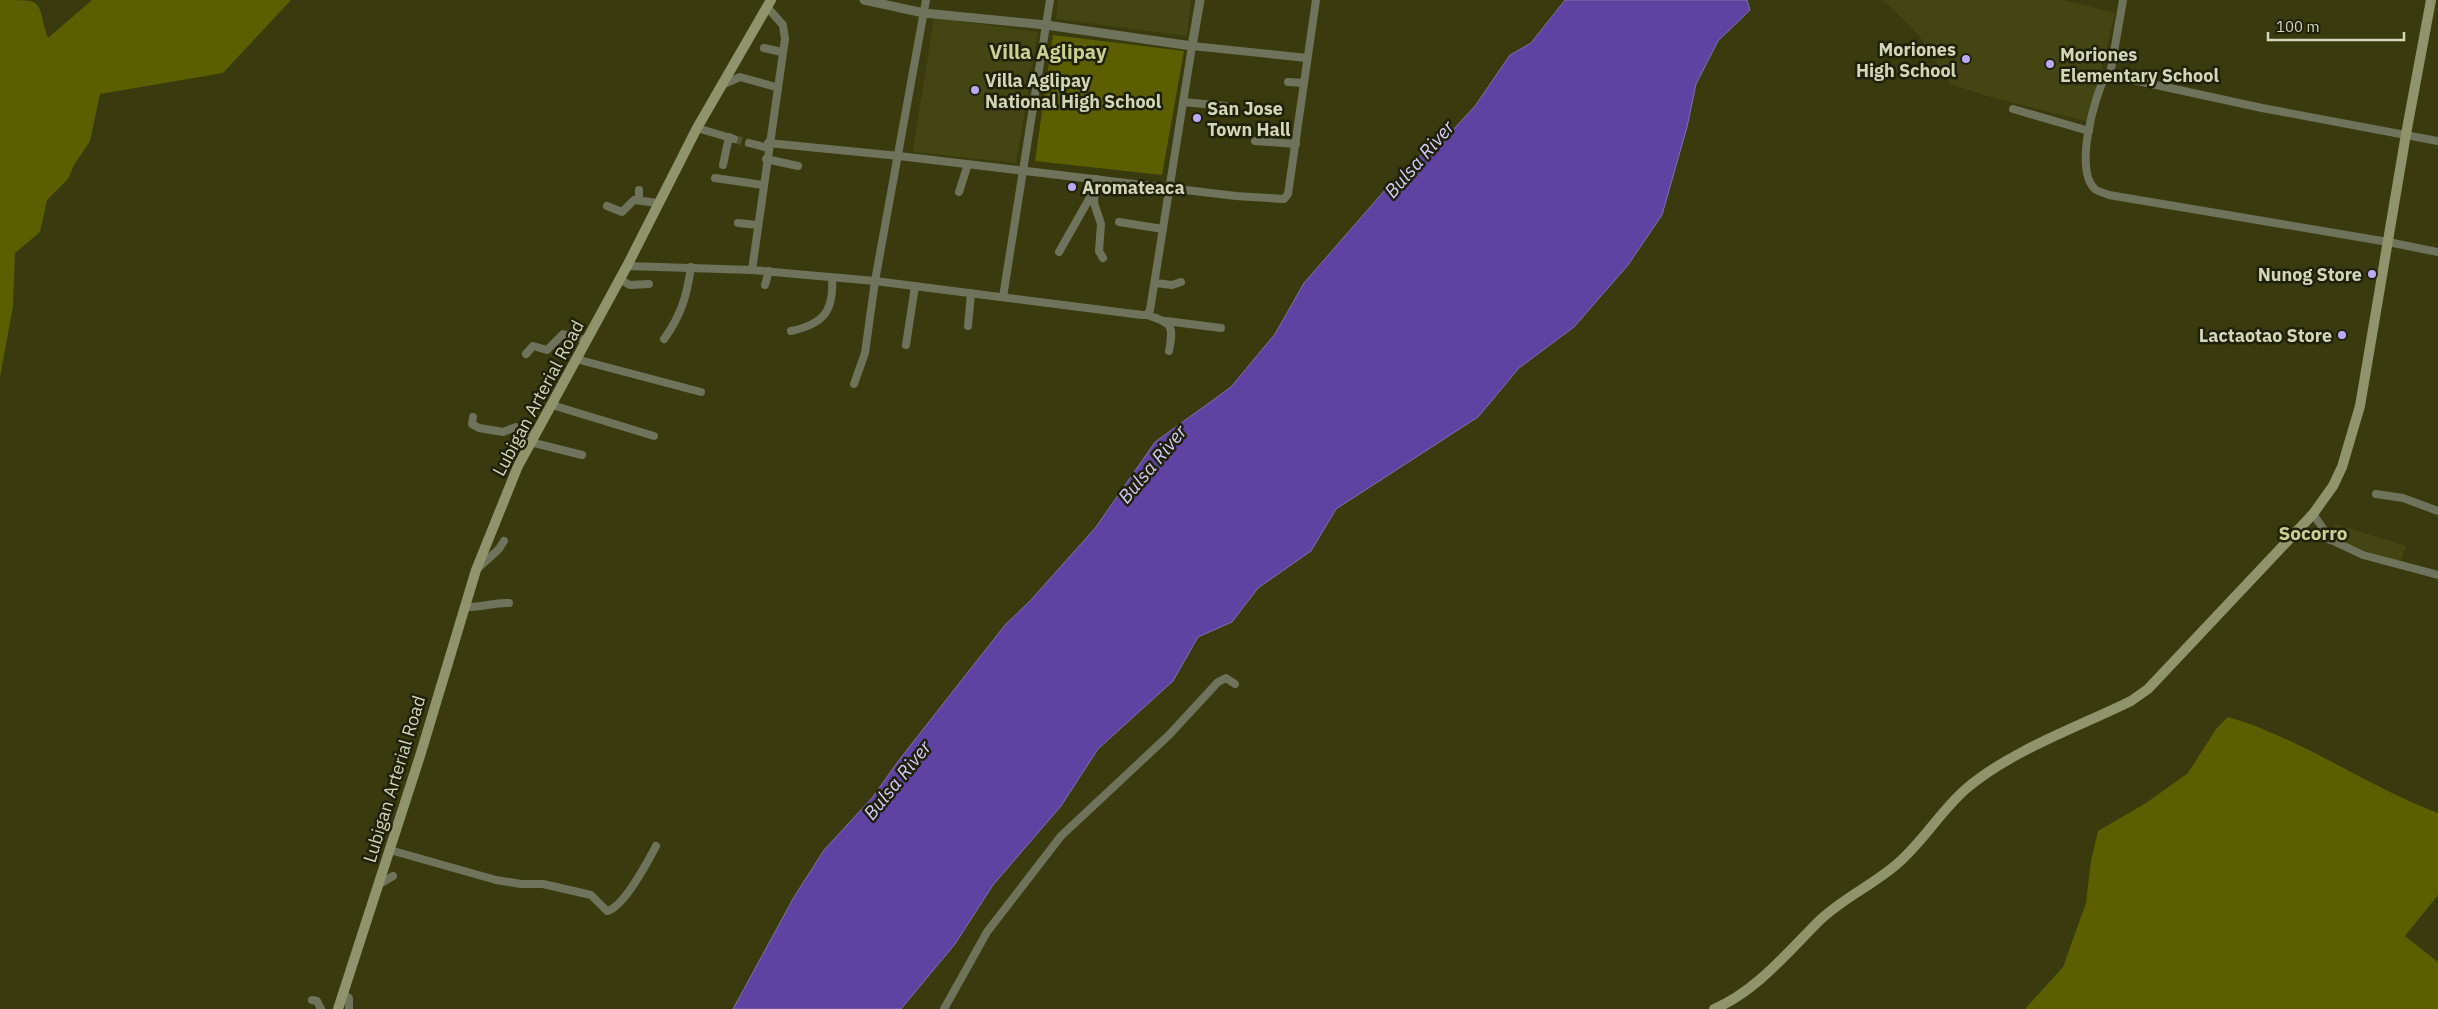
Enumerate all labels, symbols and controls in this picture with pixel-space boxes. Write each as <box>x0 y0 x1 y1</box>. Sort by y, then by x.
scale bar <box>2268 10 2404 42</box>
text: 100 m <box>2276 17 2320 36</box>
district label: Villa Aglipay <box>989 38 1107 65</box>
place label: Moriones High School <box>1856 38 1957 82</box>
place label: Moriones Elementary School <box>2060 43 2219 87</box>
marker: Moriones High School <box>1960 53 1972 65</box>
marker: Moriones Elementary School <box>2044 58 2056 70</box>
place label: Villa Aglipay National High School <box>985 69 1162 113</box>
marker: Villa Aglipay National High School <box>969 84 981 96</box>
place label: San Jose Town Hall <box>1207 97 1291 141</box>
marker: San Jose Town Hall <box>1191 112 1203 124</box>
water label: Bulsa River <box>1379 115 1460 203</box>
place label: Aromateaca <box>1082 176 1185 199</box>
marker: Aromateaca <box>1066 181 1078 193</box>
place label: Nunog Store <box>2258 263 2362 286</box>
marker: Nunog Store <box>2366 268 2378 280</box>
street label: Lubigan Arterial Road <box>487 316 589 480</box>
place label: Lactaotao Store <box>2199 324 2332 347</box>
marker: Lactaotao Store <box>2336 329 2348 341</box>
water label: Bulsa River <box>1112 419 1192 508</box>
district label: Socorro <box>2279 521 2348 545</box>
street label: Lubigan Arterial Road <box>358 693 430 865</box>
water label: Bulsa River <box>858 735 937 824</box>

